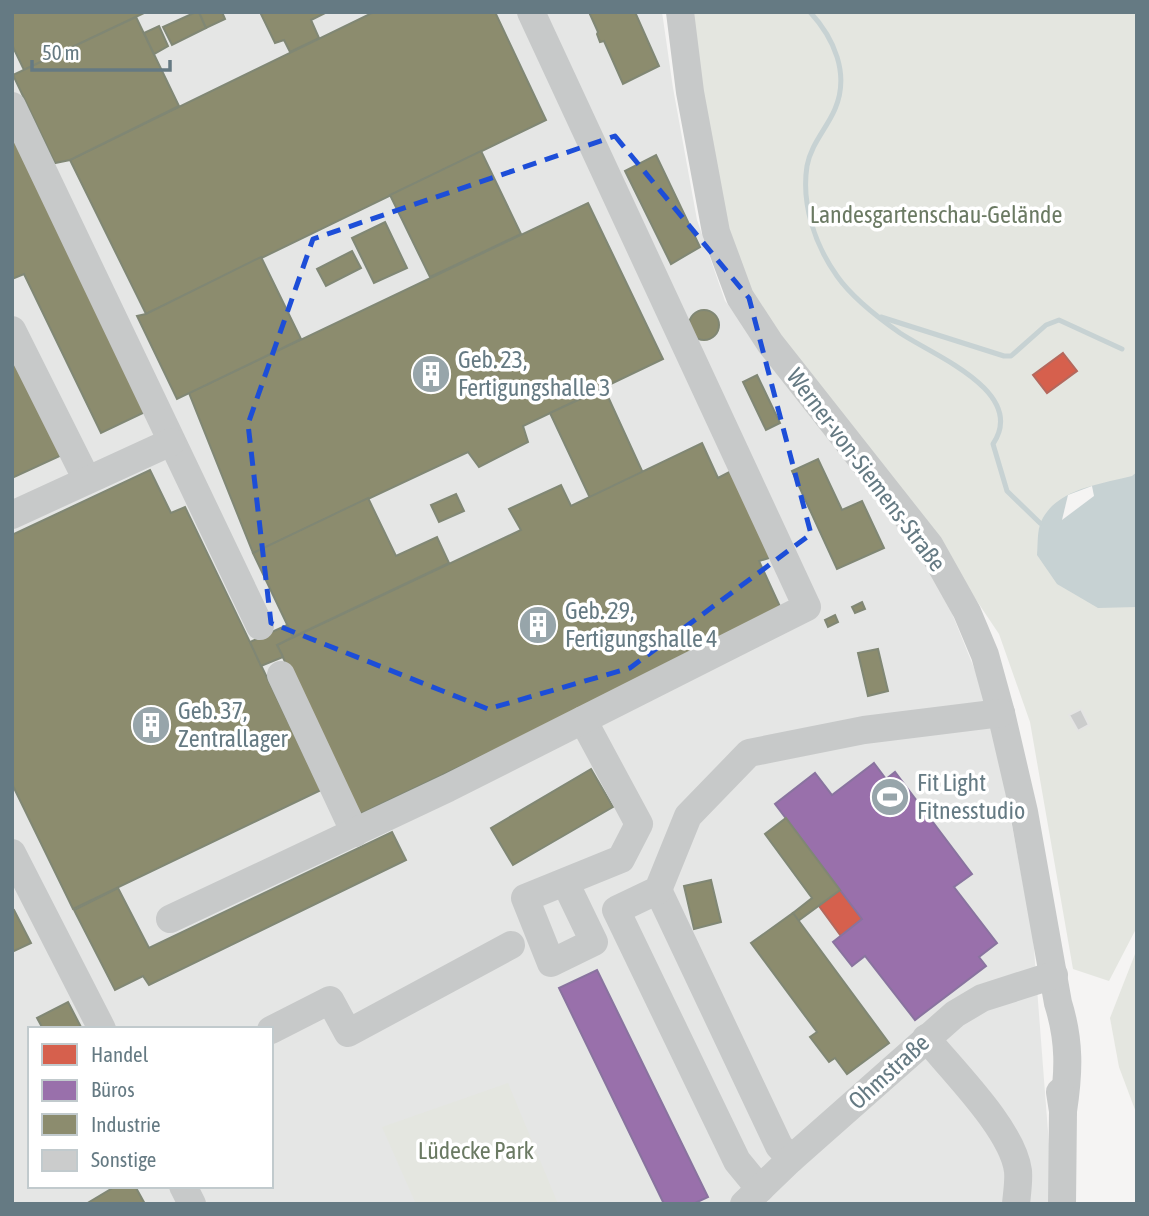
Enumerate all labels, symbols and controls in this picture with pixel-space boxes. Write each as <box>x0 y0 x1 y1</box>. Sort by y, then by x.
scale bar <box>32 28 170 72</box>
text: 50 m <box>42 40 80 64</box>
park label: Landesgartenschau-Gelände <box>810 201 1062 228</box>
place label: Geb. 23, Fertigungshalle 3 <box>458 346 610 401</box>
building icon: Geb. 23, Fertigungshalle 3 <box>410 353 452 395</box>
street label: Werner-von-Siemens-Straße <box>781 363 951 576</box>
place label: Geb. 29, Fertigungshalle 4 <box>565 597 717 652</box>
building icon: Geb. 29, Fertigungshalle 4 <box>517 604 559 646</box>
place label: Geb. 37, Zentrallager <box>178 697 289 752</box>
building icon: Geb. 37, Zentrallager <box>130 704 172 746</box>
place label: Fit Light Fitnesstudio <box>917 769 1025 824</box>
sports icon: Fit Light Fitnesstudio <box>869 776 911 818</box>
legend <box>28 1027 273 1188</box>
street label: Ohmstraße <box>843 1029 934 1115</box>
text: Handel <box>91 1042 149 1066</box>
text: Büros <box>91 1077 135 1101</box>
text: Industrie <box>91 1112 161 1136</box>
park label: Lüdecke Park <box>418 1137 535 1164</box>
text: Sonstige <box>91 1147 156 1171</box>

